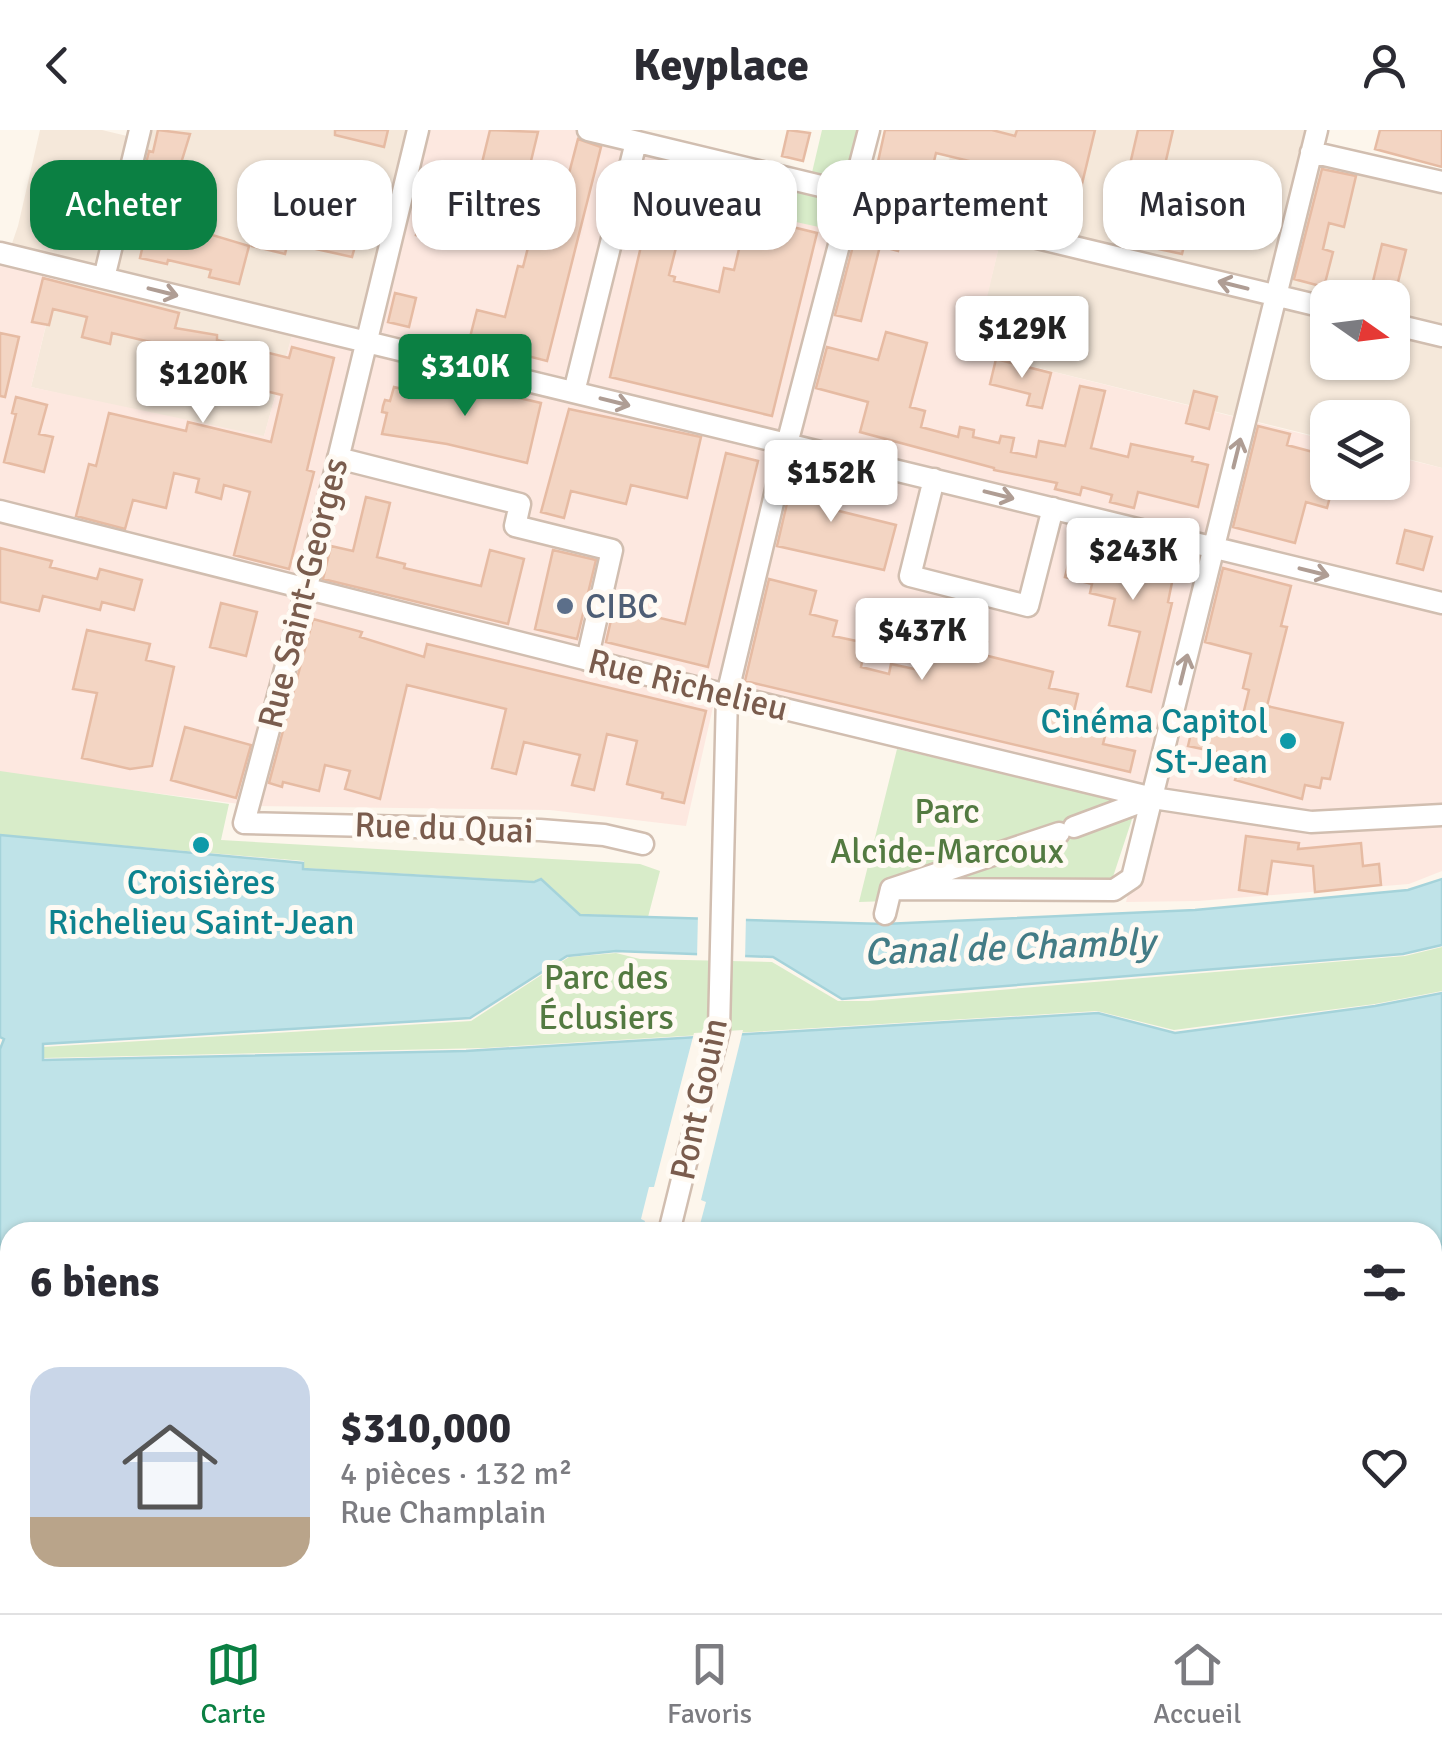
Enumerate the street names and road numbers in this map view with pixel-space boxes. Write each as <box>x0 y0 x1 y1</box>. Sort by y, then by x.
street label: Rue Saint-Georges <box>249 453 357 733</box>
street label: Rue Richelieu <box>584 639 792 731</box>
street label: Rue du Quai <box>354 803 534 853</box>
street label: Pont Gouin <box>661 1014 737 1184</box>

